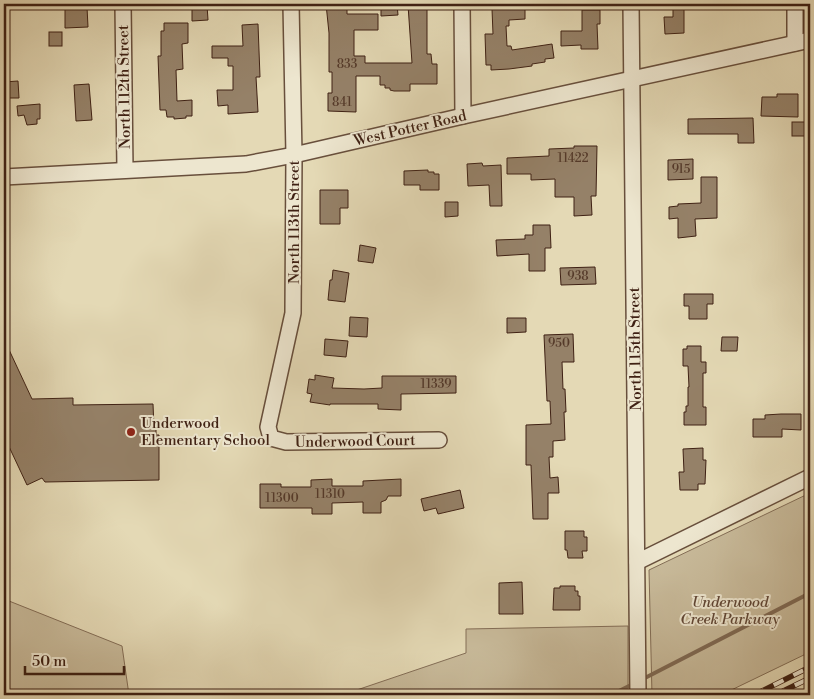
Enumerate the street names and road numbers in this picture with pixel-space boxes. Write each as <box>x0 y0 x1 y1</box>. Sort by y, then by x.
street label: North 112th Street <box>114 24 135 149</box>
street label: West Potter Road <box>351 106 469 151</box>
street label: North 113th Street <box>285 159 304 284</box>
street label: North 115th Street <box>625 286 646 411</box>
street label: Underwood Court <box>294 431 416 452</box>

